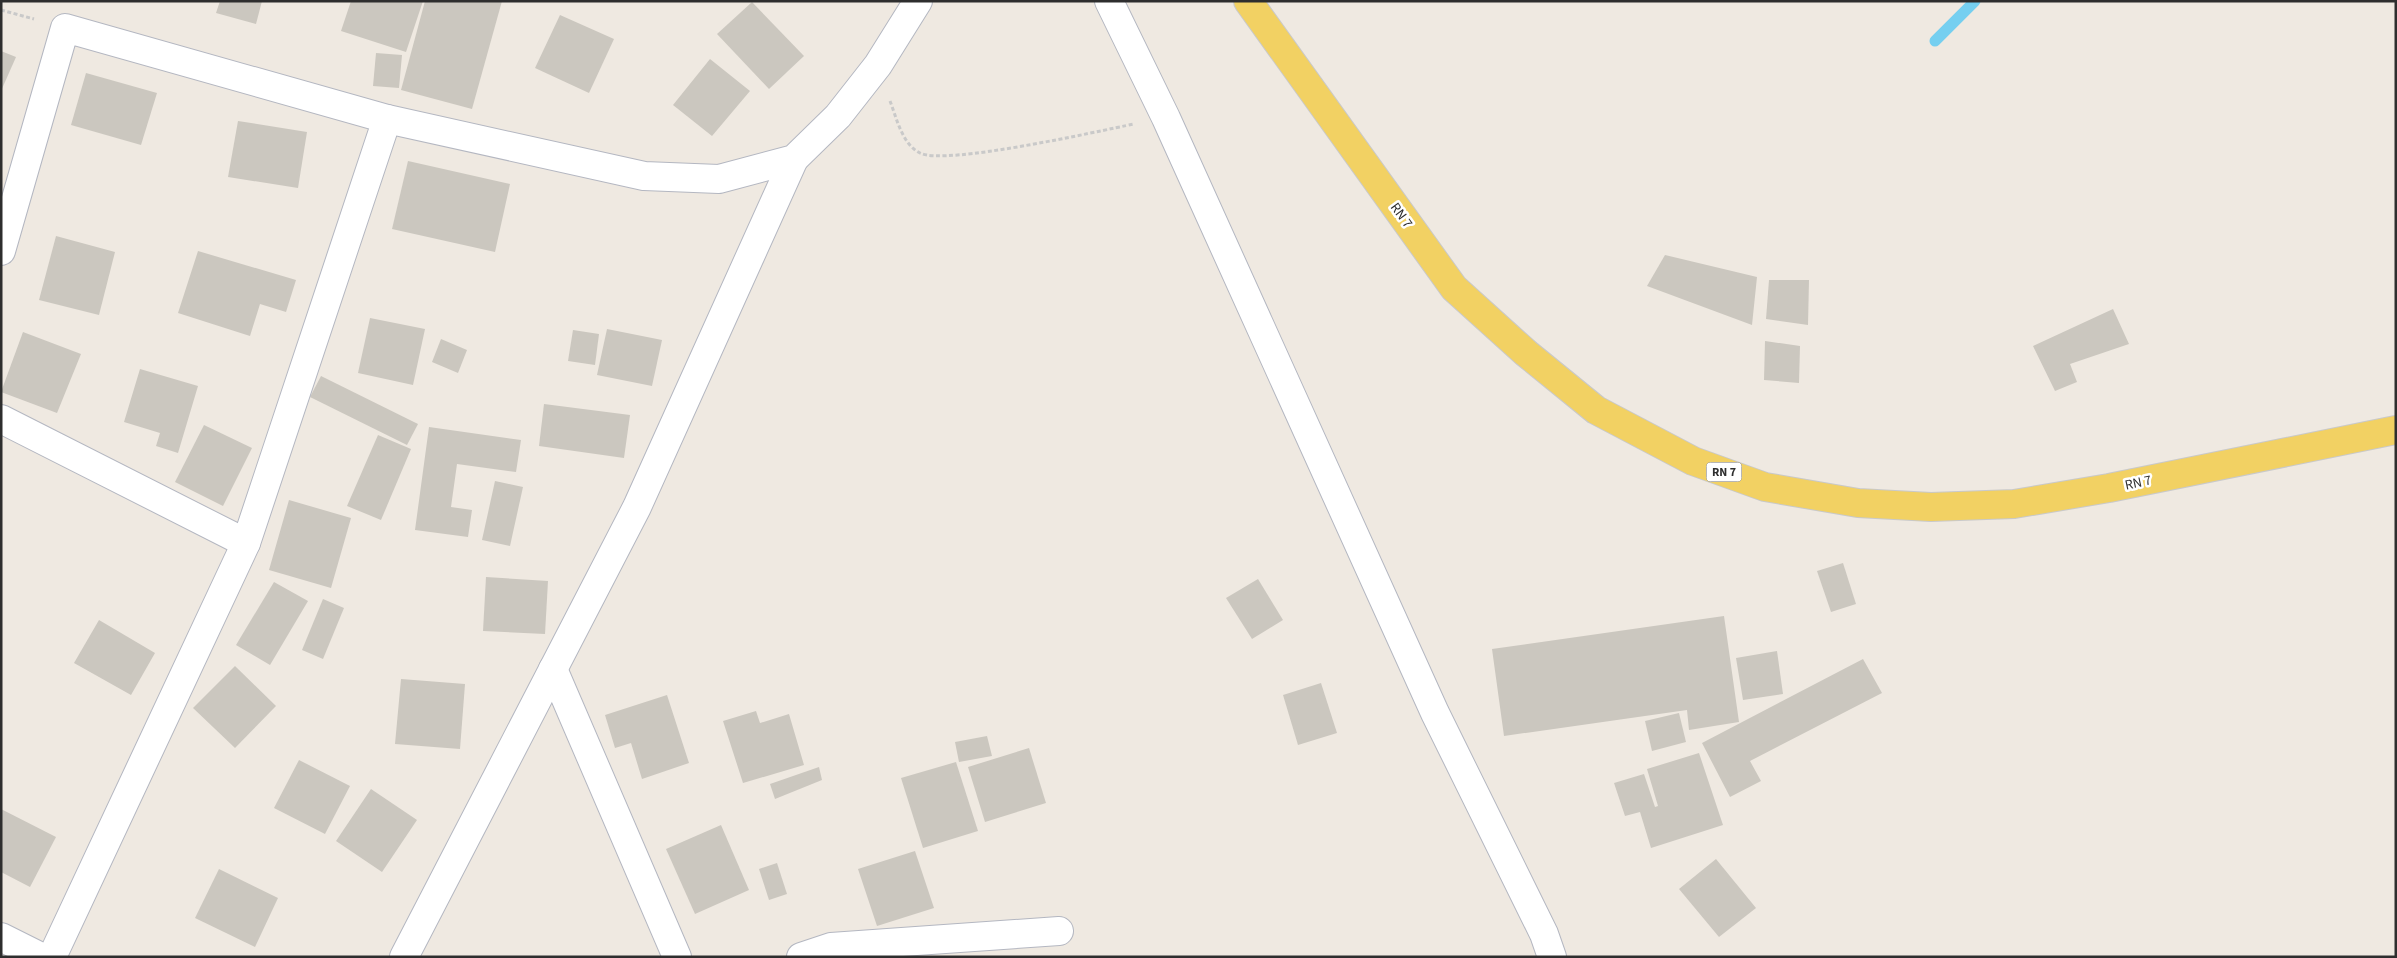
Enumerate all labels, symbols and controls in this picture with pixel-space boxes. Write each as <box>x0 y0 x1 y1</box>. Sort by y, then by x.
street label: RN 7 <box>1385 199 1417 232</box>
road number: RN 7 <box>1706 462 1742 482</box>
street label: RN 7 <box>2123 470 2153 496</box>

